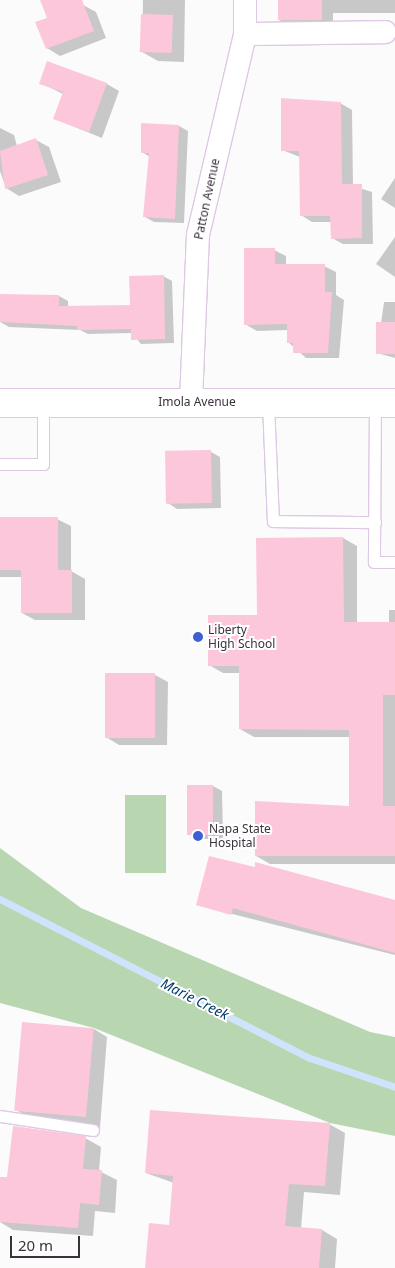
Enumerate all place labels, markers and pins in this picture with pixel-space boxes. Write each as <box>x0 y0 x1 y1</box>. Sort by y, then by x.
place label: Liberty High School <box>208 623 275 651</box>
marker: Liberty High School <box>192 631 204 643</box>
place label: Napa State Hospital <box>209 822 271 850</box>
marker: Napa State Hospital <box>191 829 205 843</box>

